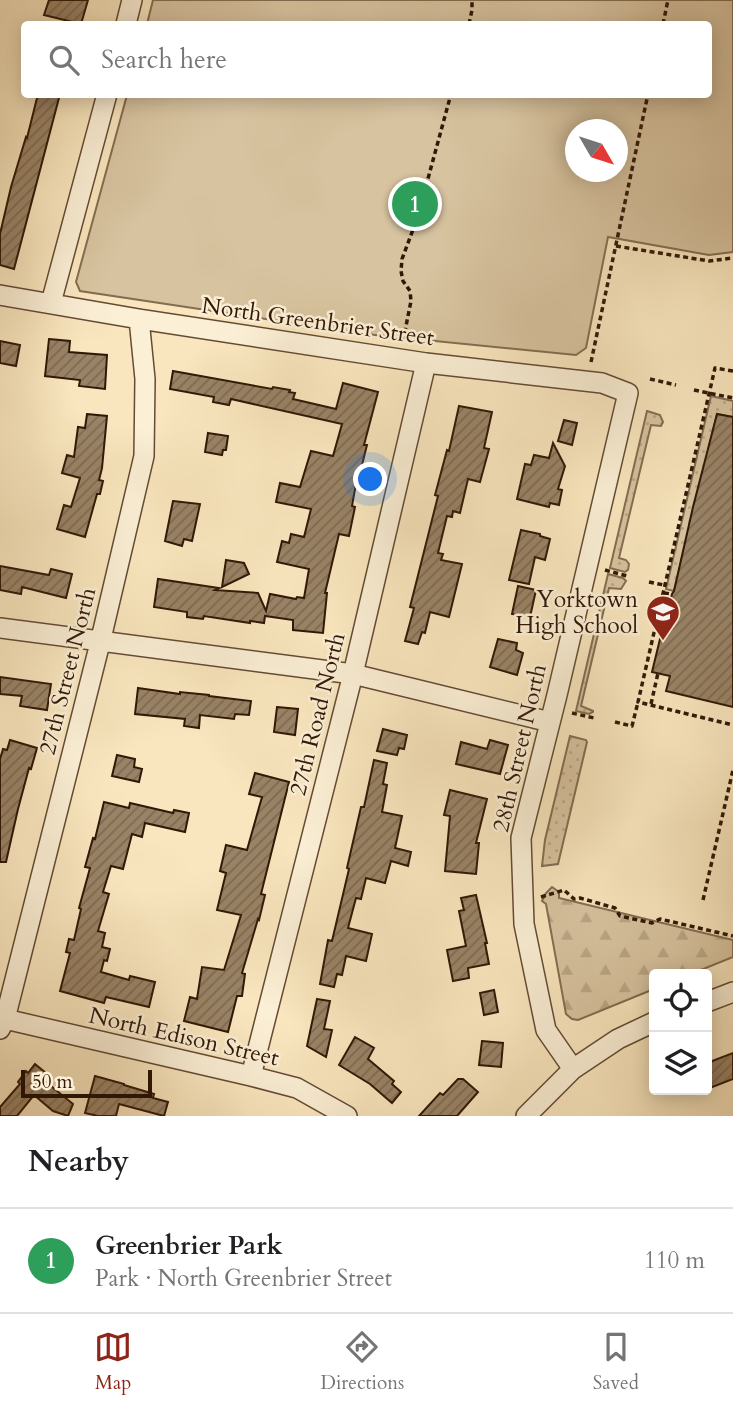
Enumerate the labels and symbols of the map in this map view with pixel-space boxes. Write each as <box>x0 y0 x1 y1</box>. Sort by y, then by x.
north arrow <box>565 119 628 182</box>
pin: 1 <box>392 178 438 230</box>
street label: North Greenbrier Street <box>200 290 436 353</box>
your location <box>353 462 387 496</box>
street label: 27th Street North <box>32 584 103 758</box>
place label: Yorktown High School <box>515 584 638 641</box>
school or university icon: Yorktown High School <box>644 593 682 642</box>
street label: 27th Road North <box>282 629 353 799</box>
street label: 28th Street North <box>485 661 554 835</box>
street label: North Edison Street <box>86 1000 282 1073</box>
scale bar <box>21 1067 152 1099</box>

